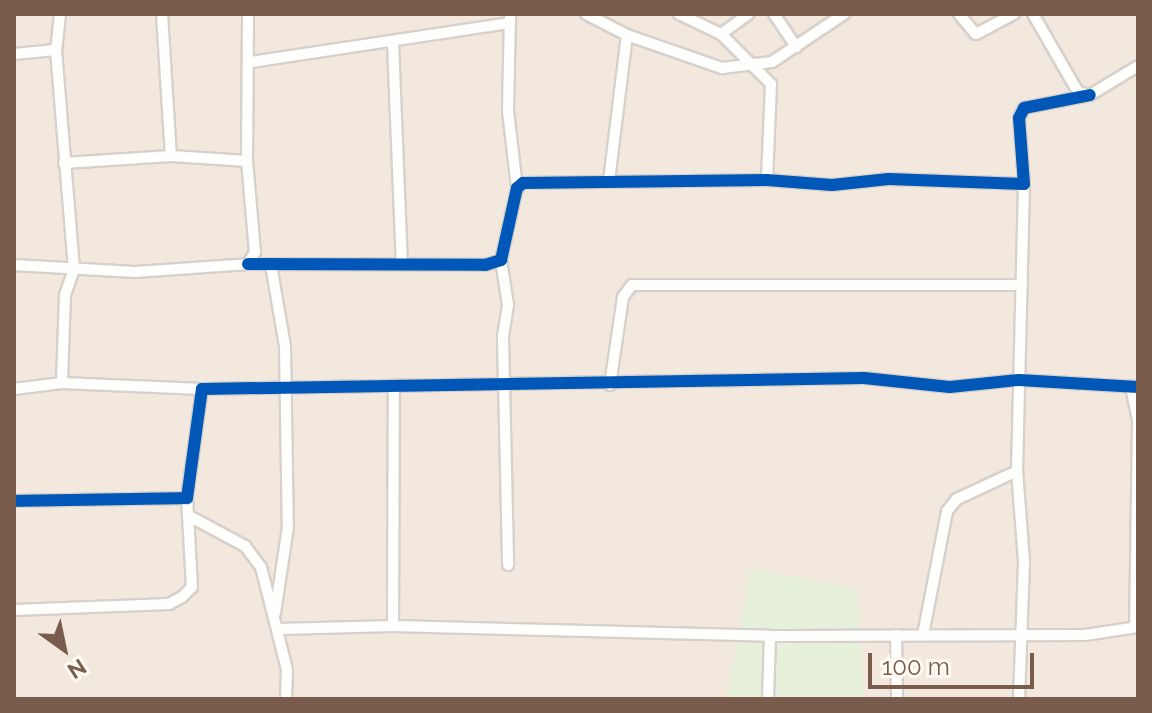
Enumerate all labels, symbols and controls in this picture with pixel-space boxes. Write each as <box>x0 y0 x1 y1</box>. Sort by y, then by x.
north arrow <box>24 609 104 689</box>
scale bar <box>872 637 1038 687</box>
text: 100 m <box>882 652 950 681</box>
text: N <box>63 654 91 685</box>

